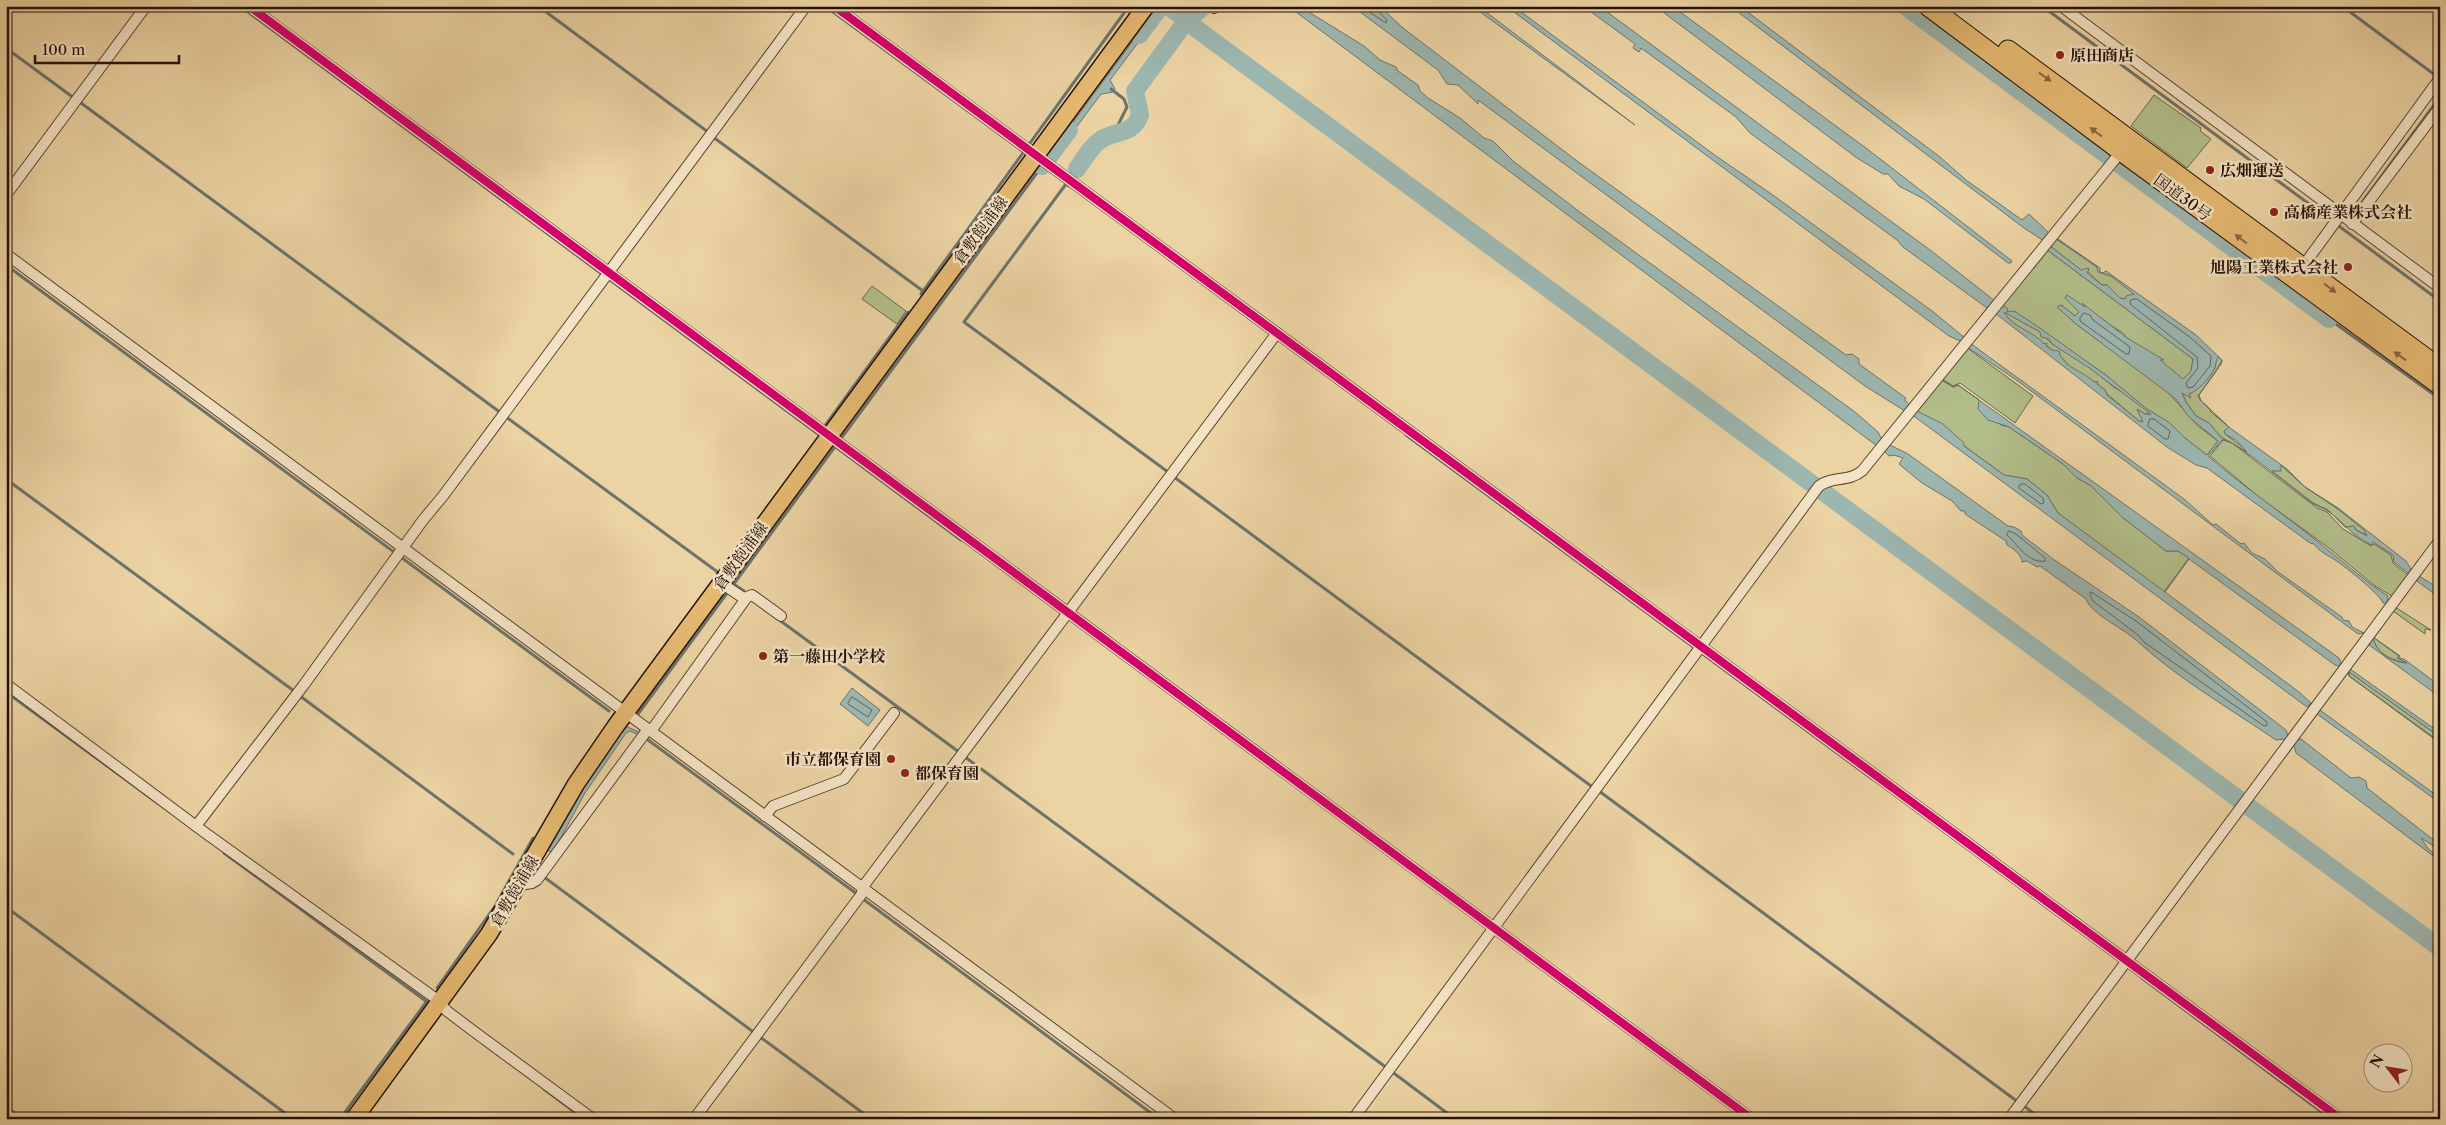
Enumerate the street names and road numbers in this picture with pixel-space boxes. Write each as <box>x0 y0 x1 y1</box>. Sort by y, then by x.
street label: 国道30号 <box>2150 169 2216 225</box>
street label: 倉敷飽浦線 <box>948 192 1012 268</box>
street label: 倉敷飽浦線 <box>708 518 772 594</box>
street label: 倉敷飽浦線 <box>485 851 543 931</box>

